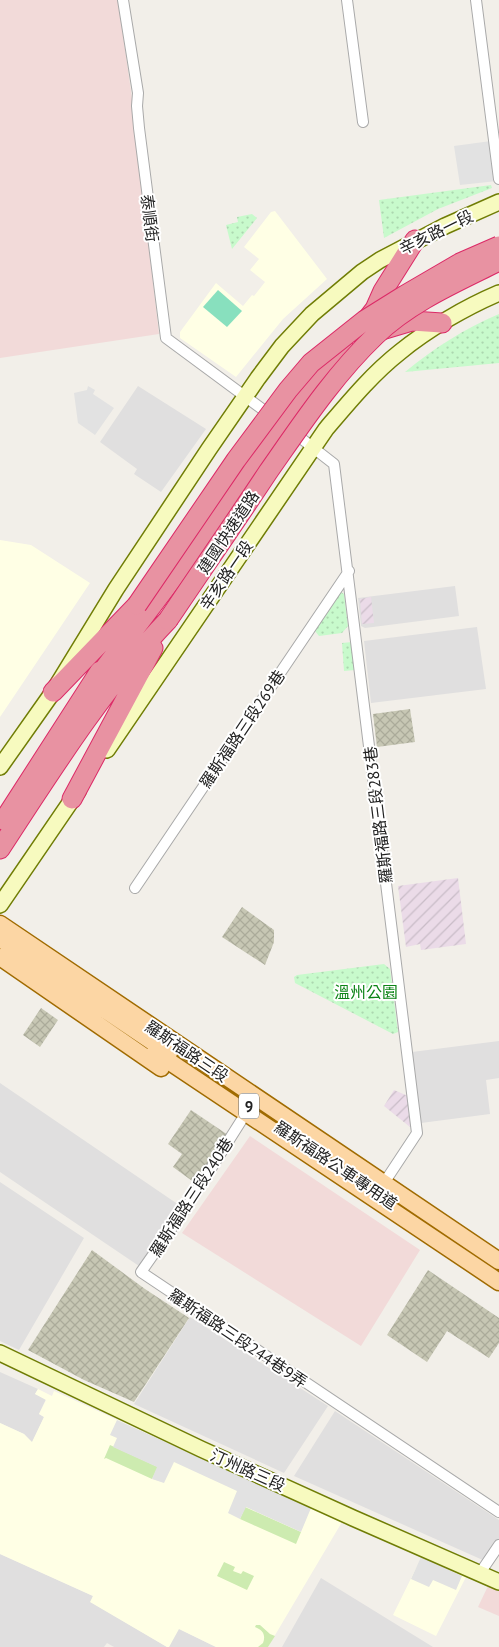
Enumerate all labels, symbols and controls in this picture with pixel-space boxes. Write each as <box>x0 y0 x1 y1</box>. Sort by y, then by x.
street label: 泰順街 <box>137 193 163 243</box>
street label: 辛亥路一段 <box>396 205 476 259</box>
street label: 建國快速道路 <box>193 487 263 577</box>
street label: 辛亥路一段 <box>195 536 257 614</box>
street label: 羅斯福路三段269巷 <box>195 666 289 792</box>
street label: 羅斯福路三段283巷 <box>360 745 396 885</box>
park label: 溫州公園 <box>334 982 398 1002</box>
street label: 羅斯福路三段 <box>142 1016 232 1086</box>
road number: 9 <box>239 1094 259 1118</box>
street label: 羅斯福路公車專用道 <box>271 1116 401 1214</box>
street label: 羅斯福路三段240巷 <box>145 1134 237 1260</box>
street label: 羅斯福路三段244巷9弄 <box>165 1284 311 1392</box>
street label: 汀州路三段 <box>207 1445 289 1495</box>

